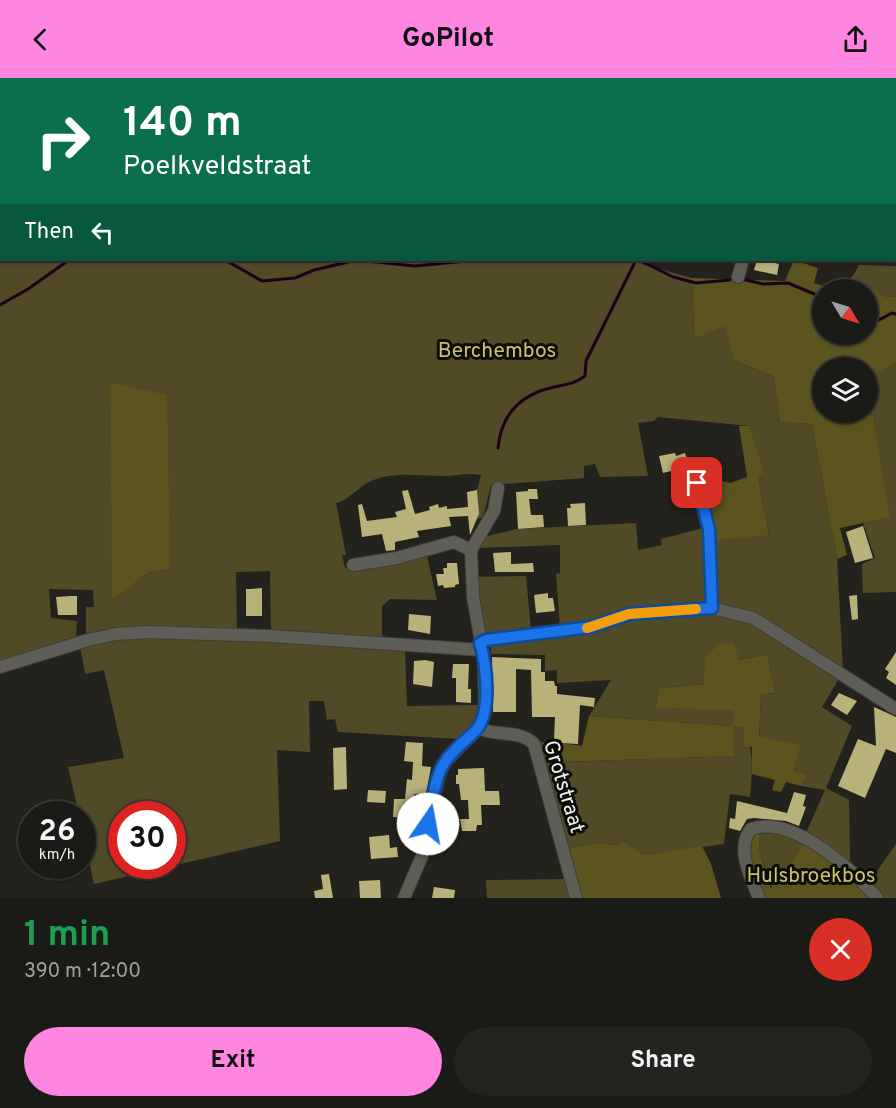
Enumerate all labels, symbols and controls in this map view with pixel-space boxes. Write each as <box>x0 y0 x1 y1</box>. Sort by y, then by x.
text: GoPilot <box>402 22 494 56</box>
icon: back <box>24 23 57 56</box>
icon: share <box>839 23 872 56</box>
text: 140 m <box>123 98 242 151</box>
icon: right <box>24 102 102 180</box>
text: Poelkveldstraat <box>123 150 311 184</box>
icon: left <box>86 216 119 249</box>
text: Then <box>24 219 74 246</box>
north arrow <box>812 279 878 345</box>
map controls <box>812 279 878 423</box>
park label: Berchembos <box>438 338 556 365</box>
button: layers <box>812 357 878 423</box>
pin <box>671 457 722 508</box>
icon: arrive <box>680 466 713 499</box>
street label: Grotstraat <box>536 737 590 837</box>
position arrow <box>396 792 460 856</box>
speed limit sign: 30 <box>108 801 186 879</box>
text: 26 <box>39 814 75 851</box>
text: km/h <box>39 846 75 865</box>
park label: Hulsbroekbos <box>746 863 876 890</box>
text: 1 min <box>24 913 110 959</box>
button: close <box>809 918 872 981</box>
text: 390 m · 12:00 <box>24 959 141 985</box>
button: Exit <box>24 1027 442 1096</box>
button: Share <box>454 1027 872 1096</box>

